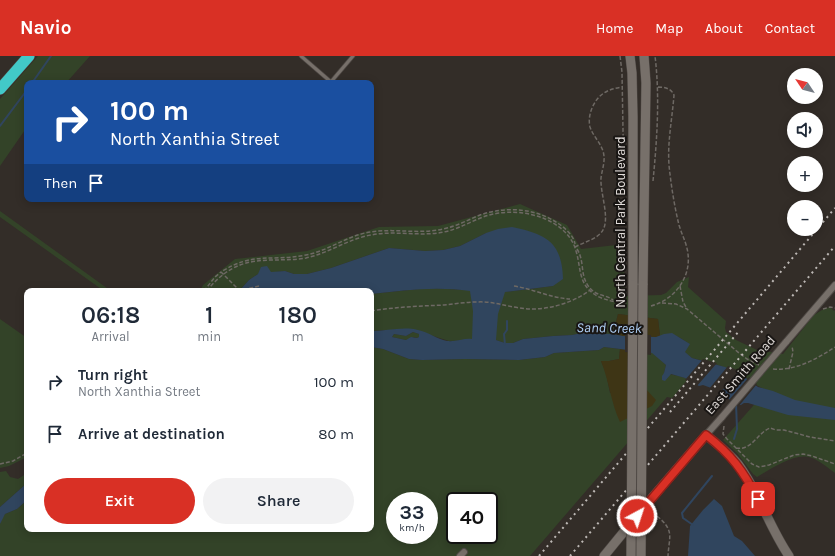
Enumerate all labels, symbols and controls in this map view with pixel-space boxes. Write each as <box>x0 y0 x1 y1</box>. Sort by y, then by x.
text: Navio <box>20 17 72 39</box>
text: Home <box>596 20 633 37</box>
text: Map <box>655 20 683 37</box>
text: About <box>705 20 743 37</box>
text: Contact <box>765 20 815 37</box>
north arrow <box>787 68 823 104</box>
map controls <box>787 68 823 236</box>
text: 100 m <box>110 94 189 127</box>
icon: right <box>44 96 96 148</box>
button: sound <box>787 112 823 148</box>
text: North Xanthia Street <box>110 128 279 150</box>
street label: North Central Park Boulevard <box>613 136 628 308</box>
button: + <box>787 156 823 192</box>
icon: arrive <box>85 172 107 194</box>
text: Then <box>44 174 77 192</box>
button: − <box>787 200 823 236</box>
text: 06:18 <box>81 301 140 329</box>
text: 1 <box>205 301 213 329</box>
text: 180 <box>278 301 317 329</box>
water label: Sand Creek <box>576 319 643 337</box>
text: Arrival <box>92 329 130 344</box>
text: min <box>197 329 221 344</box>
text: m <box>291 329 304 344</box>
street label: East Smith Road <box>702 333 778 417</box>
text: Turn right <box>78 366 148 384</box>
icon: right <box>44 371 66 393</box>
text: 100 m <box>314 373 354 391</box>
text: North Xanthia Street <box>78 384 200 399</box>
icon: arrive <box>44 423 66 445</box>
text: Arrive at destination <box>78 425 225 443</box>
text: 80 m <box>318 425 354 443</box>
button: Exit <box>44 478 195 524</box>
button: Share <box>203 478 354 524</box>
pin <box>741 482 775 516</box>
icon: arrive <box>747 488 769 510</box>
speed limit sign: 40 <box>446 492 498 544</box>
position arrow <box>616 495 658 537</box>
text: 33 <box>400 501 424 524</box>
text: km/h <box>399 522 425 534</box>

